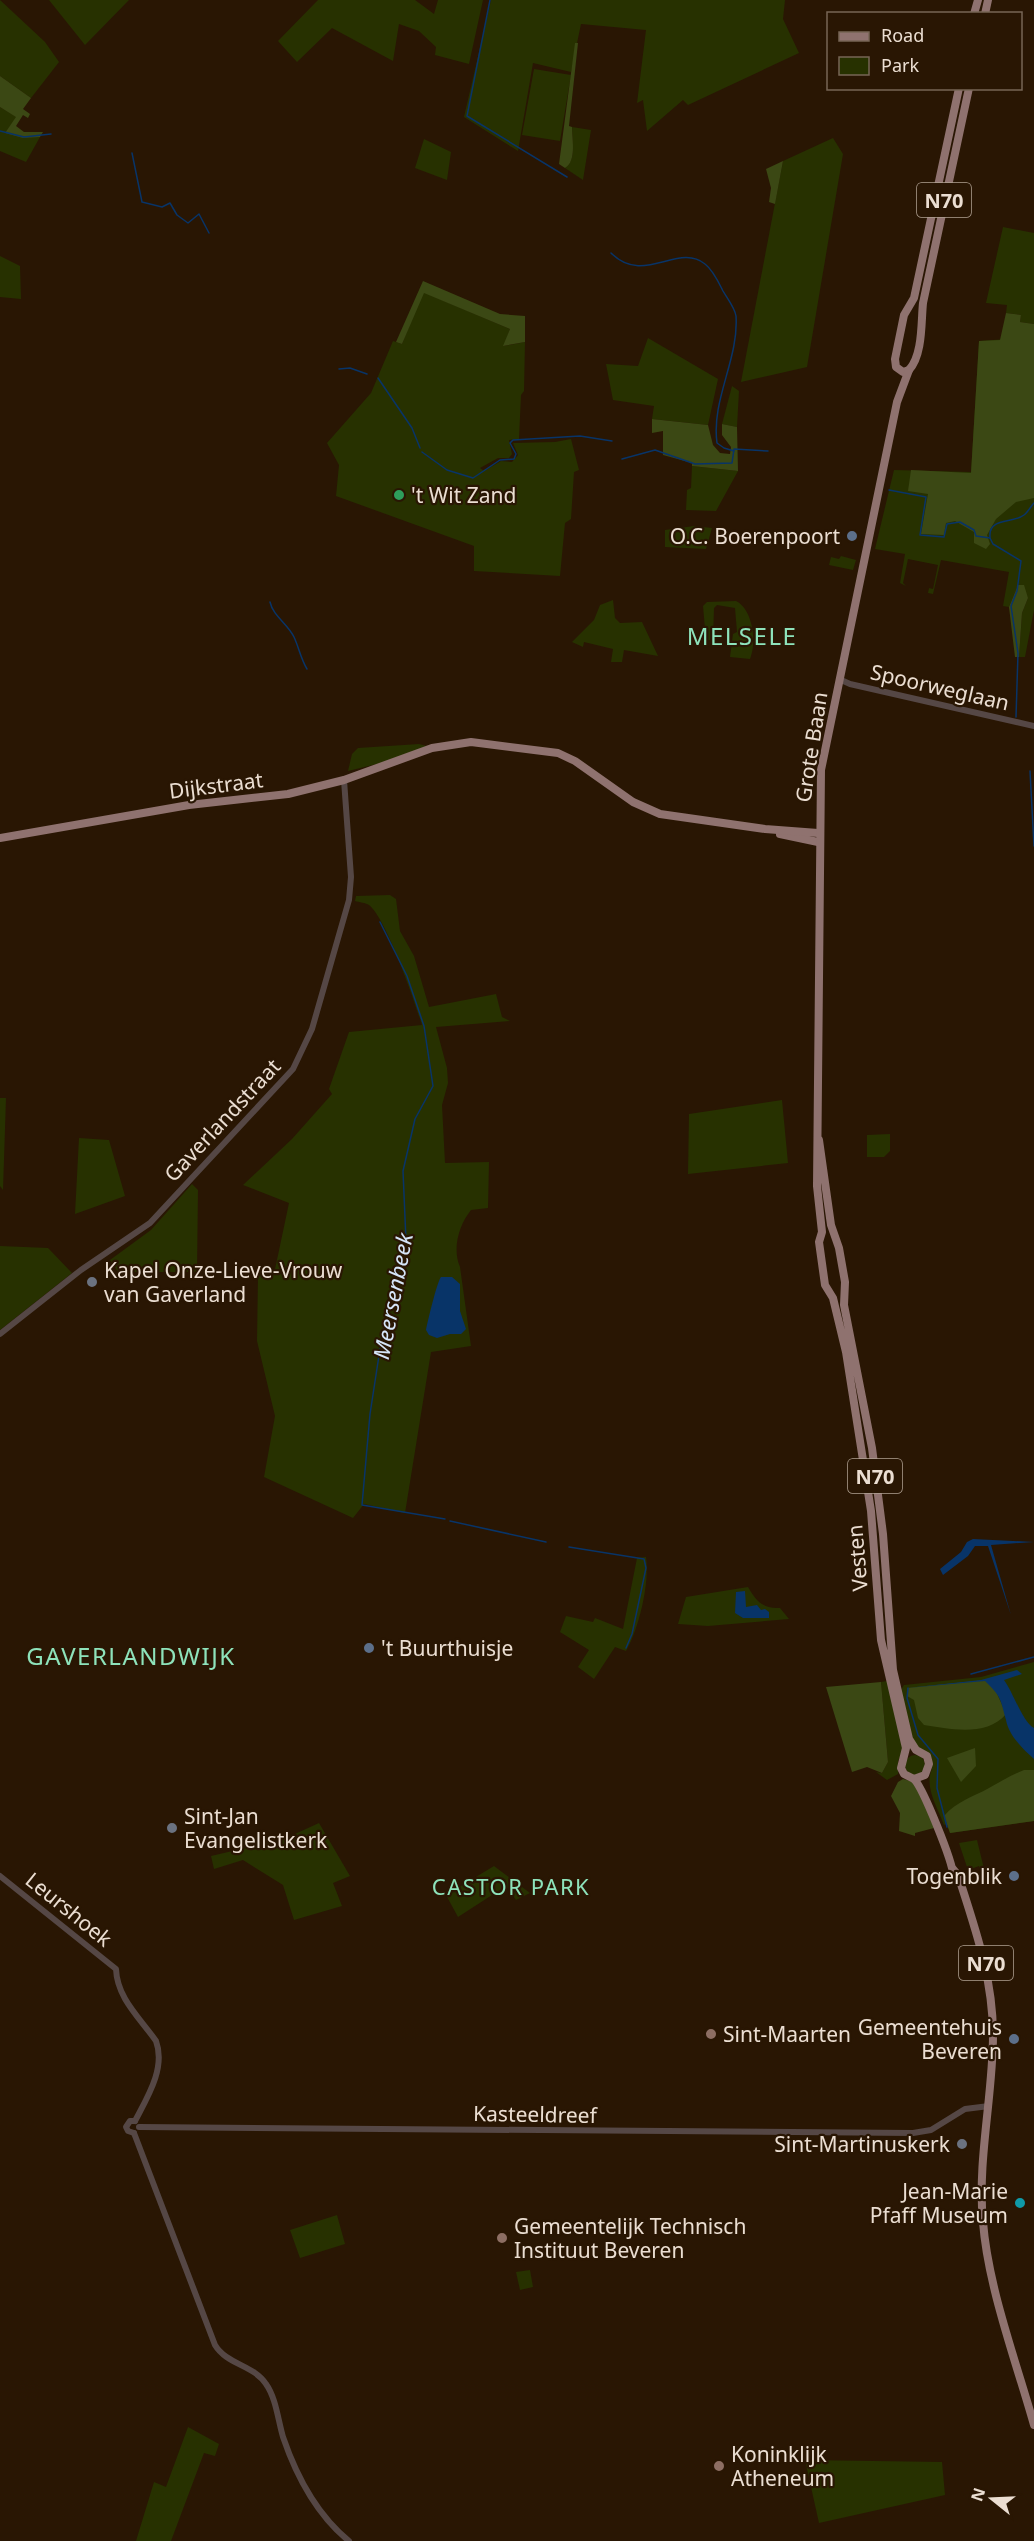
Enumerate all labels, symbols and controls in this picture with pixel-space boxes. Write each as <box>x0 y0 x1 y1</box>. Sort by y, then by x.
legend <box>827 12 1022 90</box>
text: Road <box>881 23 924 47</box>
text: Park <box>881 53 919 77</box>
road number: N70 <box>917 183 971 217</box>
place label: 't Wit Zand <box>411 481 516 509</box>
marker: 't Wit Zand <box>392 488 406 502</box>
place label: O.C. Boerenpoort <box>670 522 840 550</box>
marker: O.C. Boerenpoort <box>845 529 859 543</box>
district label: MELSELE <box>687 619 797 652</box>
street label: Spoorweglaan <box>868 657 1012 717</box>
street label: Grote Baan <box>788 690 834 804</box>
street label: Dijkstraat <box>167 765 265 805</box>
street label: Gaverlandstraat <box>158 1052 287 1187</box>
water label: Meersenbeek <box>365 1229 419 1362</box>
place label: Kapel Onze-Lieve-Vrouw van Gaverland <box>104 1256 343 1308</box>
marker: Kapel Onze-Lieve-Vrouw van Gaverland <box>85 1275 99 1289</box>
road number: N70 <box>848 1459 902 1493</box>
street label: Vesten <box>840 1524 874 1592</box>
place label: 't Buurthuisje <box>381 1634 513 1662</box>
district label: GAVERLANDWIJK <box>26 1639 236 1672</box>
marker: 't Buurthuisje <box>362 1641 376 1655</box>
place label: Sint-Jan Evangelistkerk <box>184 1802 328 1854</box>
marker: Sint-Jan Evangelistkerk <box>165 1821 179 1835</box>
place label: Togenblik <box>906 1862 1003 1890</box>
street label: Leurshoek <box>20 1866 119 1953</box>
marker: Togenblik <box>1007 1869 1021 1883</box>
district label: CASTOR PARK <box>432 1871 590 1901</box>
road number: N70 <box>959 1946 1013 1980</box>
place label: Gemeentehuis Beveren <box>858 2013 1002 2065</box>
place label: Sint-Maarten <box>723 2020 851 2048</box>
marker: Sint-Maarten <box>704 2027 718 2041</box>
marker: Gemeentehuis Beveren <box>1007 2032 1021 2046</box>
street label: Kasteeldreef <box>473 2099 599 2129</box>
place label: Sint-Martinuskerk <box>774 2130 951 2158</box>
marker: Sint-Martinuskerk <box>955 2137 969 2151</box>
place label: Jean-Marie Pfaff Museum <box>870 2177 1008 2229</box>
marker: Jean-Marie Pfaff Museum <box>1013 2196 1027 2210</box>
place label: Gemeentelijk Technisch Instituut Beveren <box>514 2212 746 2264</box>
marker: Gemeentelijk Technisch Instituut Beveren <box>495 2231 509 2245</box>
place label: Koninklijk Atheneum <box>731 2440 834 2492</box>
marker: Koninklijk Atheneum <box>712 2459 726 2473</box>
north arrow <box>962 2469 1022 2529</box>
text: N <box>965 2485 990 2504</box>

